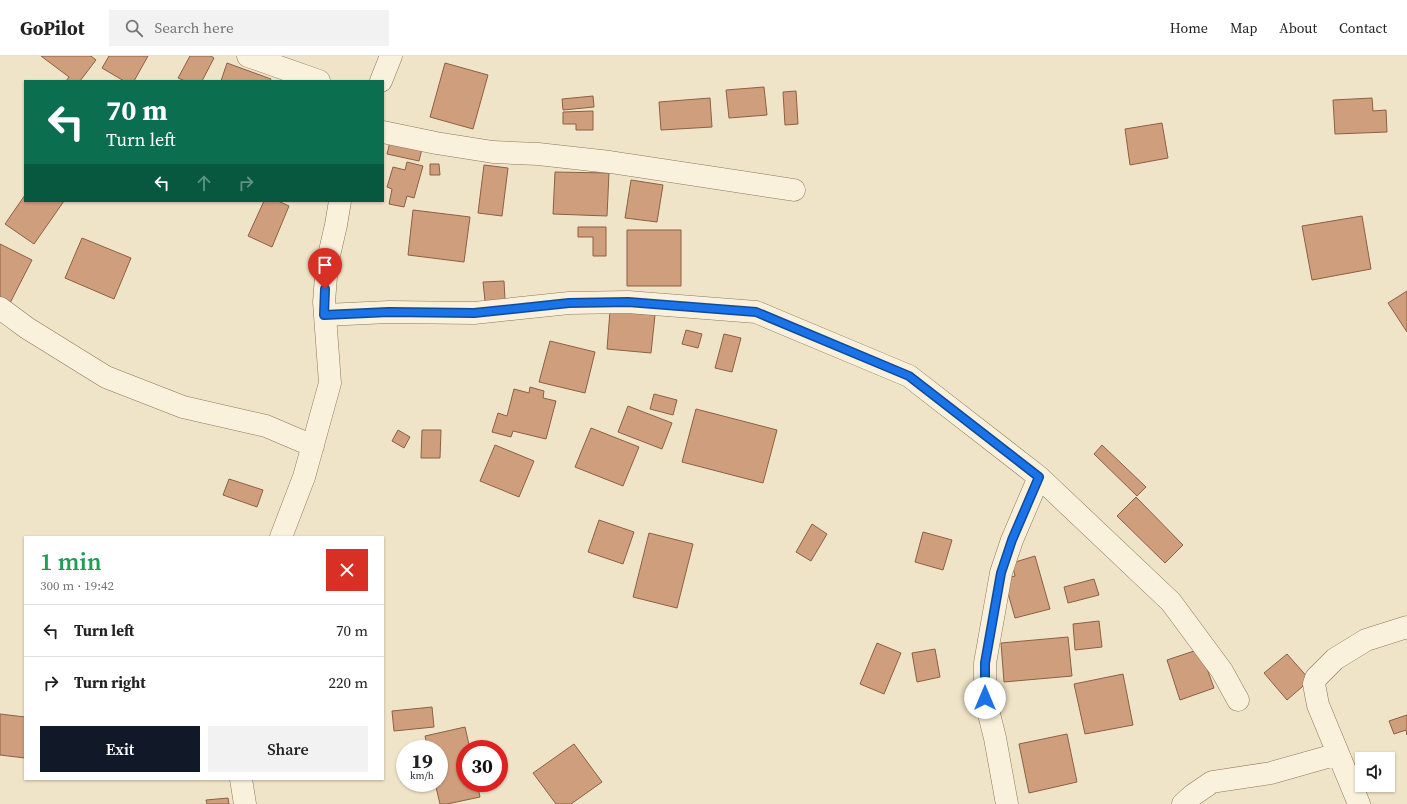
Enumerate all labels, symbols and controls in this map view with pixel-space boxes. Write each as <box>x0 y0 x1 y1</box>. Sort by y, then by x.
search box <box>109 10 389 46</box>
text: GoPilot <box>20 15 85 41</box>
icon: search <box>123 17 145 39</box>
text: Search here <box>155 17 234 38</box>
text: Home <box>1170 18 1208 38</box>
text: Map <box>1230 18 1257 38</box>
text: About <box>1279 18 1317 38</box>
text: Contact <box>1339 18 1387 38</box>
text: 70 m <box>106 91 168 129</box>
icon: left <box>40 96 92 148</box>
text: Turn left <box>106 127 176 152</box>
icon: left <box>151 172 173 194</box>
icon: ahead <box>193 172 215 194</box>
icon: right <box>235 172 257 194</box>
pin <box>308 248 342 289</box>
icon: arrive <box>314 254 336 276</box>
text: 1 min <box>40 545 102 578</box>
button: close <box>326 549 368 591</box>
text: 300 m · 19:42 <box>40 577 114 594</box>
icon: left <box>40 620 62 642</box>
text: Turn left <box>74 620 134 641</box>
text: 70 m <box>336 620 368 641</box>
icon: right <box>40 672 62 694</box>
text: Turn right <box>74 672 146 693</box>
text: 220 m <box>328 672 368 693</box>
position arrow <box>964 677 1006 719</box>
button: Exit <box>40 726 200 772</box>
button: Share <box>208 726 368 772</box>
speed limit sign: 30 <box>456 740 508 792</box>
text: 19 <box>411 747 433 775</box>
map controls <box>1355 752 1395 792</box>
button: sound <box>1355 752 1395 792</box>
text: km/h <box>410 769 434 782</box>

